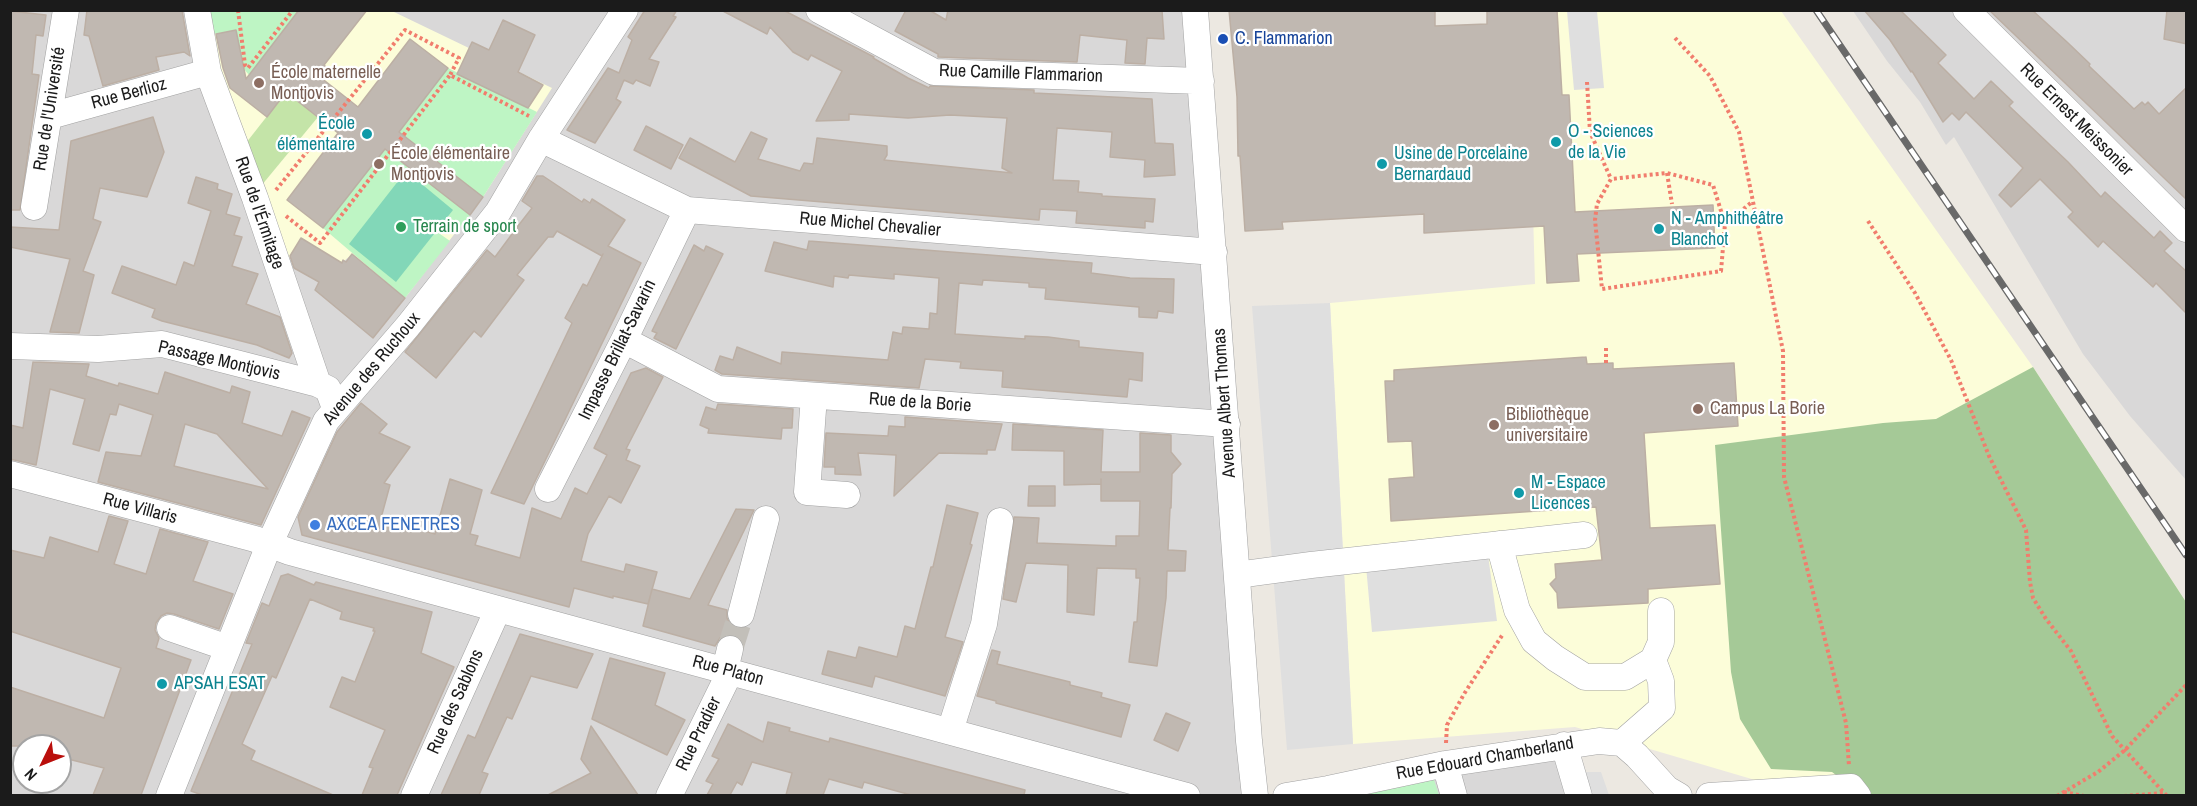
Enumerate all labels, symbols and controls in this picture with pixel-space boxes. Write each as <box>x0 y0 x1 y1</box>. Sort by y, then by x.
place label: C. Flammarion <box>1235 28 1333 50</box>
marker: C. Flammarion <box>1216 32 1230 46</box>
street label: Rue de l'Université <box>30 46 70 172</box>
street label: Rue Ernest Meissonier <box>2015 59 2137 181</box>
street label: Rue Camille Flammarion <box>939 60 1103 88</box>
place label: École maternelle Montjovis <box>271 62 381 104</box>
street label: Rue Berlioz <box>89 74 169 114</box>
marker: École maternelle Montjovis <box>252 76 266 90</box>
place label: École élémentaire <box>277 113 355 156</box>
place label: O - Sciences de la Vie <box>1568 121 1653 164</box>
marker: École élémentaire <box>360 127 374 141</box>
marker: O - Sciences de la Vie <box>1549 135 1563 149</box>
place label: École élémentaire Montjovis <box>391 143 510 186</box>
place label: Usine de Porcelaine Bernardaud <box>1394 143 1528 186</box>
street label: Rue de l'Érmitage <box>230 154 288 272</box>
marker: École élémentaire Montjovis <box>372 157 386 171</box>
marker: Usine de Porcelaine Bernardaud <box>1375 157 1389 171</box>
street label: Rue Michel Chevalier <box>798 208 942 242</box>
place label: N - Amphithéâtre Blanchot <box>1671 208 1783 250</box>
place label: Terrain de sport <box>413 216 516 238</box>
marker: Terrain de sport <box>394 220 408 234</box>
marker: N - Amphithéâtre Blanchot <box>1652 222 1666 236</box>
street label: Impasse Brillat-Savarin <box>575 276 661 424</box>
street label: Avenue des Ruchoux <box>319 308 425 430</box>
street label: Avenue Albert Thomas <box>1209 327 1241 479</box>
street label: Passage Montjovis <box>156 336 282 386</box>
street label: Rue de la Borie <box>868 389 972 417</box>
place label: Campus La Borie <box>1710 398 1825 420</box>
marker: Campus La Borie <box>1691 402 1705 416</box>
place label: Bibliothèque universitaire <box>1506 404 1589 446</box>
marker: Bibliothèque universitaire <box>1487 418 1501 432</box>
place label: M - Espace Licences <box>1531 472 1606 514</box>
marker: M - Espace Licences <box>1512 486 1526 500</box>
street label: Rue Villaris <box>100 489 180 529</box>
place label: AXCEA FENETRES <box>327 514 460 536</box>
marker: AXCEA FENETRES <box>308 518 322 532</box>
street label: Rue des Sablons <box>423 646 489 758</box>
street label: Rue Platon <box>690 651 766 691</box>
place label: APSAH ESAT <box>174 673 266 695</box>
marker: APSAH ESAT <box>155 677 169 691</box>
street label: Rue Pradier <box>672 694 726 774</box>
street label: Rue Edouard Chamberland <box>1395 733 1575 785</box>
north arrow <box>12 734 72 794</box>
text: N <box>19 764 42 786</box>

